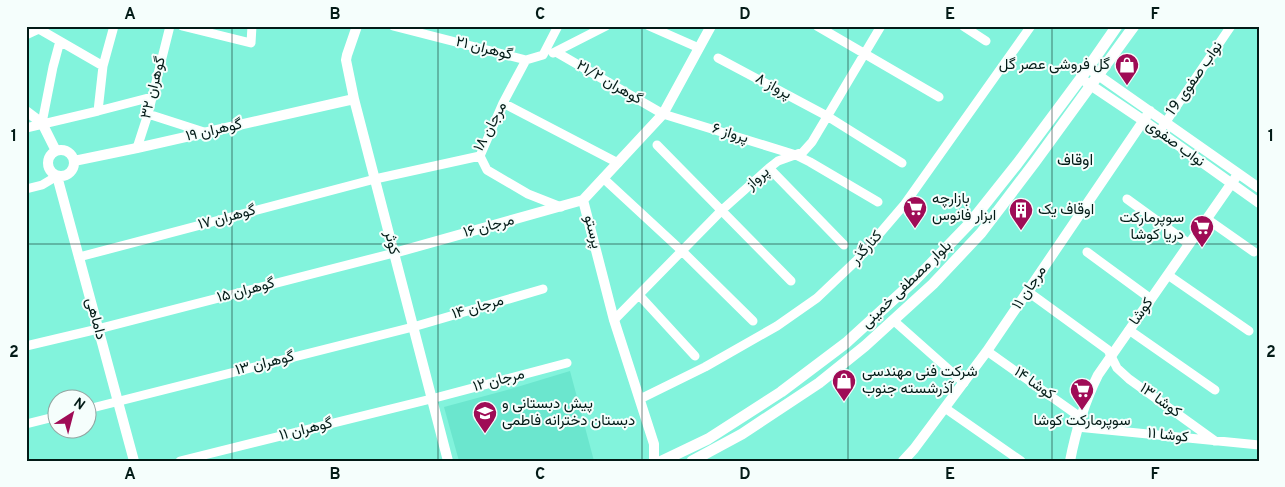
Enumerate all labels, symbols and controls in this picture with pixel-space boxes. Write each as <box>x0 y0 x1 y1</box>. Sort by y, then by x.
text: A <box>124 5 136 25</box>
text: B <box>329 5 341 25</box>
text: C <box>535 5 545 25</box>
text: D <box>739 5 751 25</box>
text: E <box>945 5 955 25</box>
text: F <box>1150 5 1160 25</box>
street label: گوهران ۲۱ <box>454 33 515 65</box>
street label: نواب صفوی 19 <box>1162 38 1228 120</box>
shop icon: گل فروشی عصر گل <box>1114 52 1140 86</box>
street label: گوهران ۳۲ <box>137 55 171 121</box>
place label: گل فروشی عصر گل <box>999 56 1110 75</box>
street label: گوهران ۲۱/۲ <box>573 57 646 110</box>
street label: پرواز ۸ <box>752 70 794 104</box>
street label: مرجان ۱۸ <box>470 99 512 155</box>
street label: گوهران ۱۹ <box>184 115 244 147</box>
street label: نواب صفوی <box>1142 116 1208 172</box>
street label: پرواز ۶ <box>710 120 750 148</box>
text: 1 <box>11 127 17 147</box>
text: 1 <box>1268 127 1274 147</box>
district label: اوقاف <box>1057 151 1093 171</box>
street label: پرواز <box>741 163 774 195</box>
place label: بازارچه ابزار فانوس <box>932 190 996 226</box>
supermarket icon: بازارچه ابزار فانوس <box>902 195 928 229</box>
building icon: اوقاف یک <box>1008 197 1034 231</box>
street label: گوهران ۱۷ <box>196 201 258 235</box>
place label: اوقاف یک <box>1038 201 1094 220</box>
place label: سوپرمارکت دریا کوشا <box>1119 209 1184 245</box>
street label: مرجان ۱۶ <box>461 211 517 243</box>
street label: پرستو <box>579 213 605 251</box>
supermarket icon: سوپرمارکت دریا کوشا <box>1189 214 1215 248</box>
street label: کنارگذر <box>846 227 887 270</box>
street label: کوثر <box>379 228 403 257</box>
street label: بلوار مصطفی خمینی <box>858 237 956 333</box>
street label: مرجان ۱۱ <box>1008 262 1052 314</box>
street label: گوهران ۱۵ <box>215 274 277 308</box>
street label: مرجان ۱۴ <box>450 292 506 324</box>
street label: کوشا <box>1126 294 1158 329</box>
street label: داماهی <box>80 296 110 342</box>
text: 2 <box>9 343 19 363</box>
text: 2 <box>1266 343 1276 363</box>
street label: گوهران ۱۳ <box>234 347 297 380</box>
place label: شرکت فنی مهندسی آذرشسته جنوب <box>862 363 978 399</box>
street label: کوشا ۱۴ <box>1010 363 1058 405</box>
street label: مرجان ۱۲ <box>471 365 527 397</box>
shop icon: شرکت فنی مهندسی آذرشسته جنوب <box>831 368 857 402</box>
supermarket icon: سوپرمارکت کوشا <box>1069 377 1095 411</box>
street label: کوشا ۱۳ <box>1135 380 1185 423</box>
north arrow <box>48 390 98 440</box>
text: N <box>70 395 88 415</box>
place label: پیش دبستانی و دبستان دخترانه فاطمی <box>502 395 635 431</box>
school or university icon: پیش دبستانی و دبستان دخترانه فاطمی <box>472 400 498 434</box>
place label: سوپرمارکت کوشا <box>1033 412 1131 431</box>
street label: گوهران ۱۱ <box>277 414 335 446</box>
street label: کوشا ۱۱ <box>1146 424 1190 448</box>
text: A <box>124 465 136 485</box>
text: B <box>329 465 341 485</box>
text: C <box>535 465 545 485</box>
text: D <box>739 465 751 485</box>
text: E <box>945 465 955 485</box>
text: F <box>1150 465 1160 485</box>

